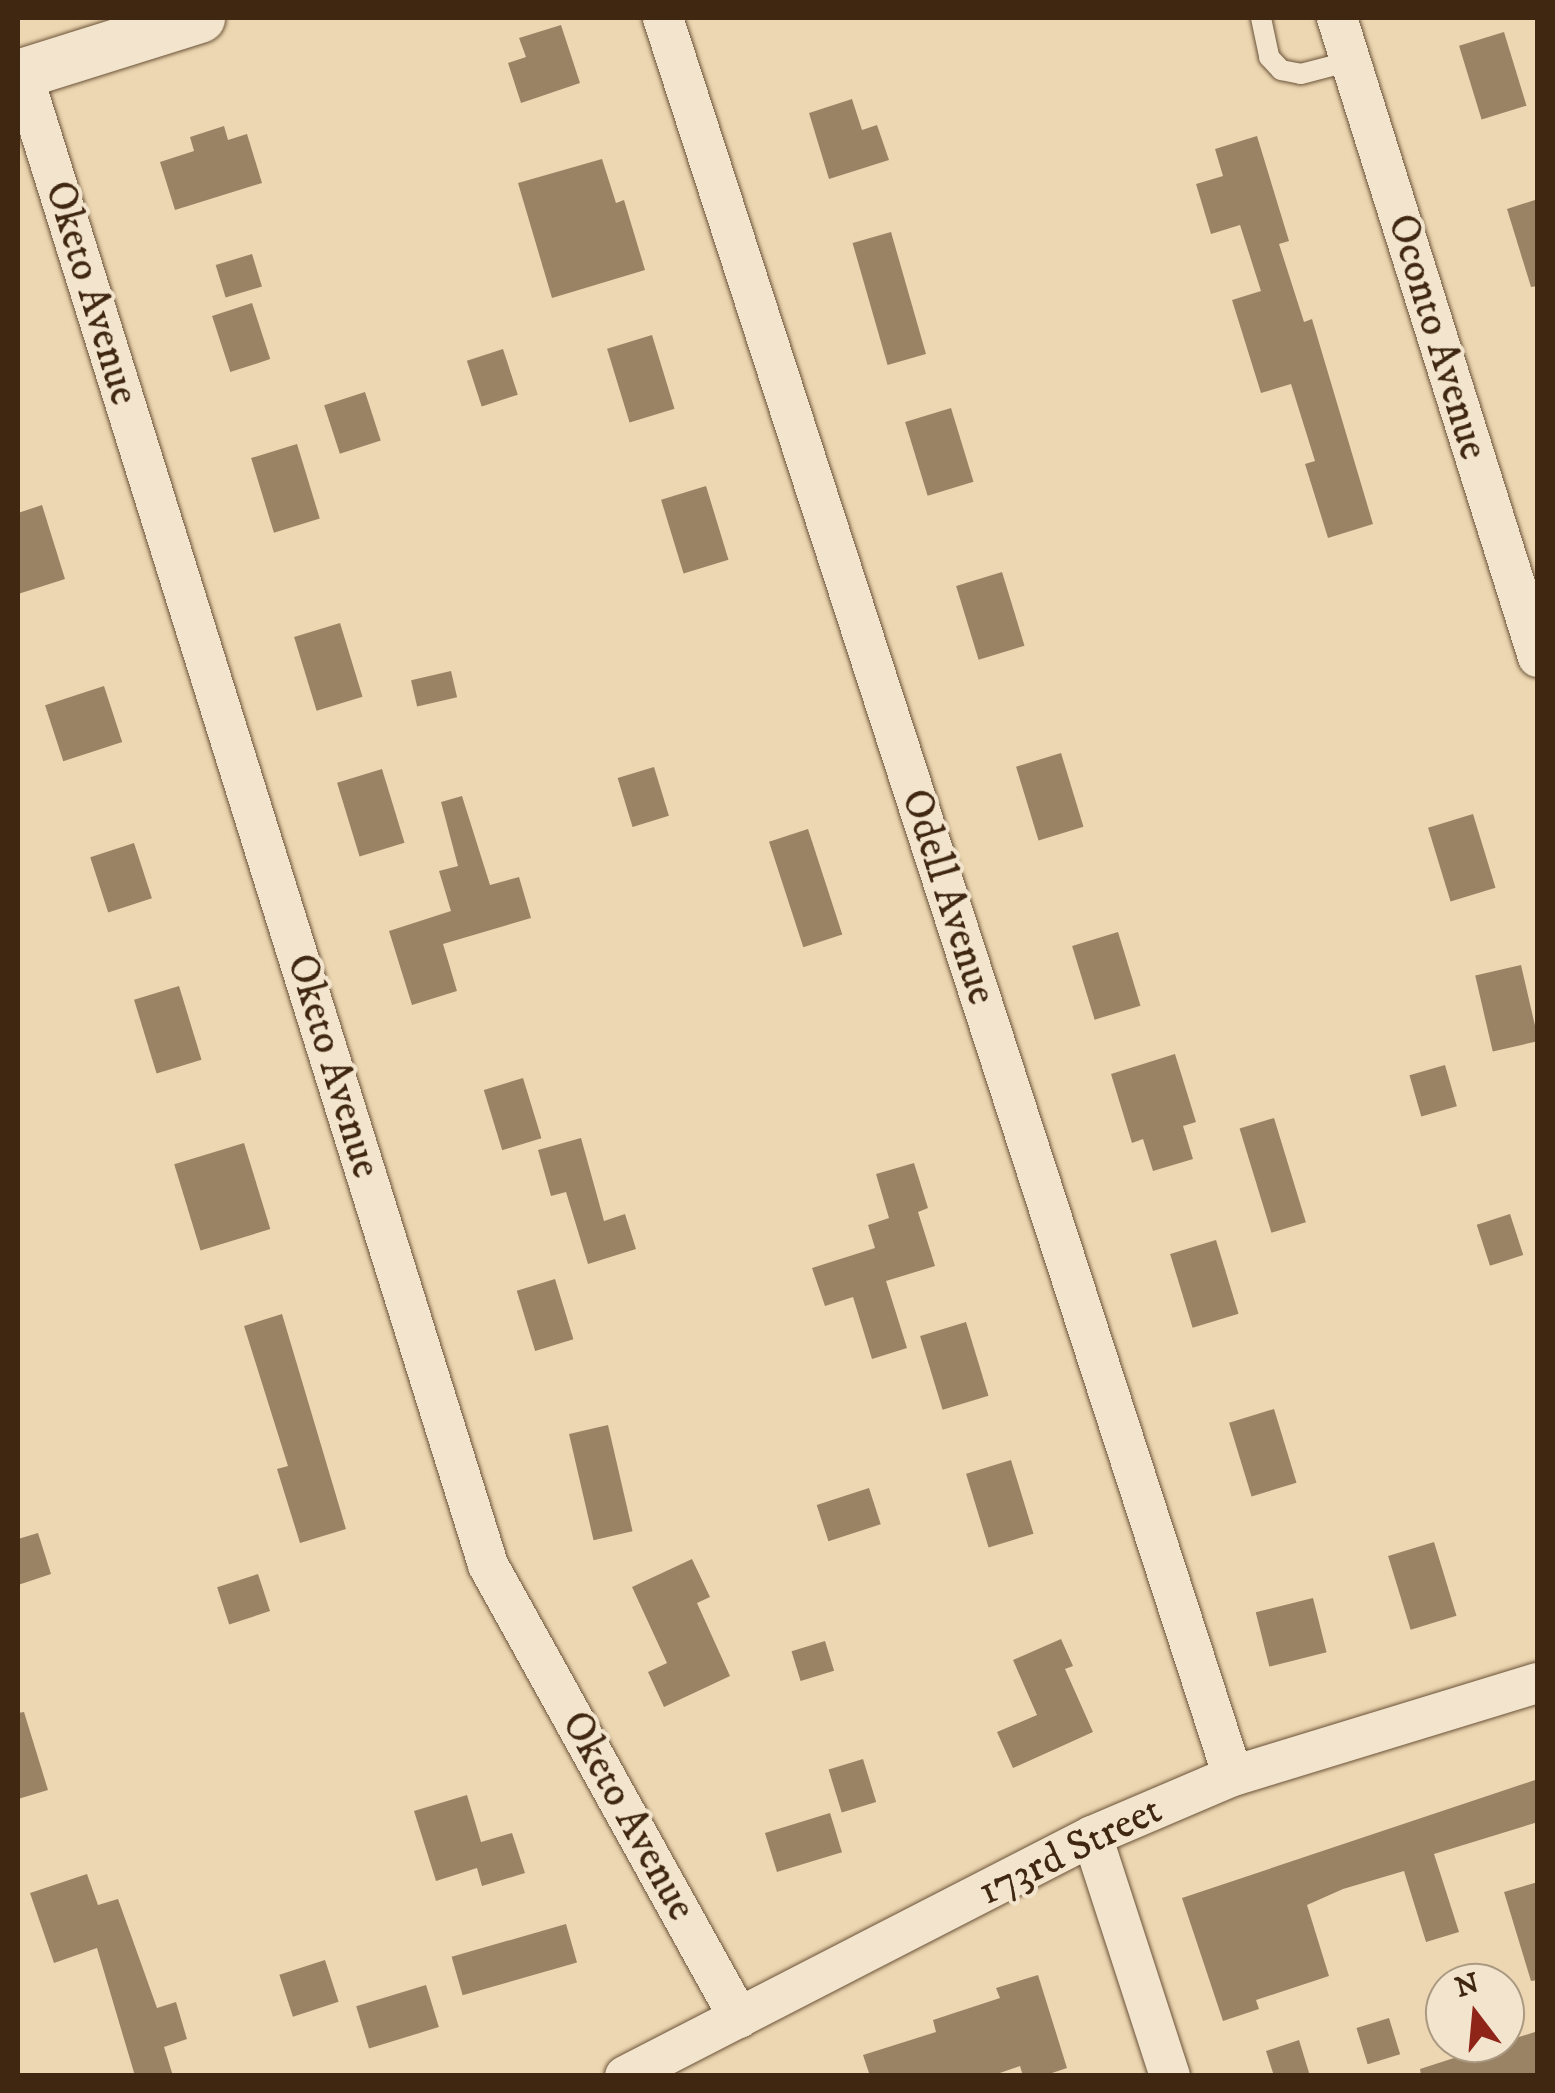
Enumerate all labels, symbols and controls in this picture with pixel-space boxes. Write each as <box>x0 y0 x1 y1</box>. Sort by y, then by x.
street label: Oketo Avenue <box>33 175 149 411</box>
street label: Oconto Avenue <box>1376 208 1498 466</box>
street label: Odell Avenue <box>890 783 1006 1011</box>
street label: Oketo Avenue <box>275 948 391 1184</box>
street label: Oketo Avenue <box>550 1703 706 1929</box>
street label: 173rd Street <box>970 1785 1170 1917</box>
north arrow <box>1425 1963 1525 2063</box>
text: N <box>1451 1966 1483 2006</box>

